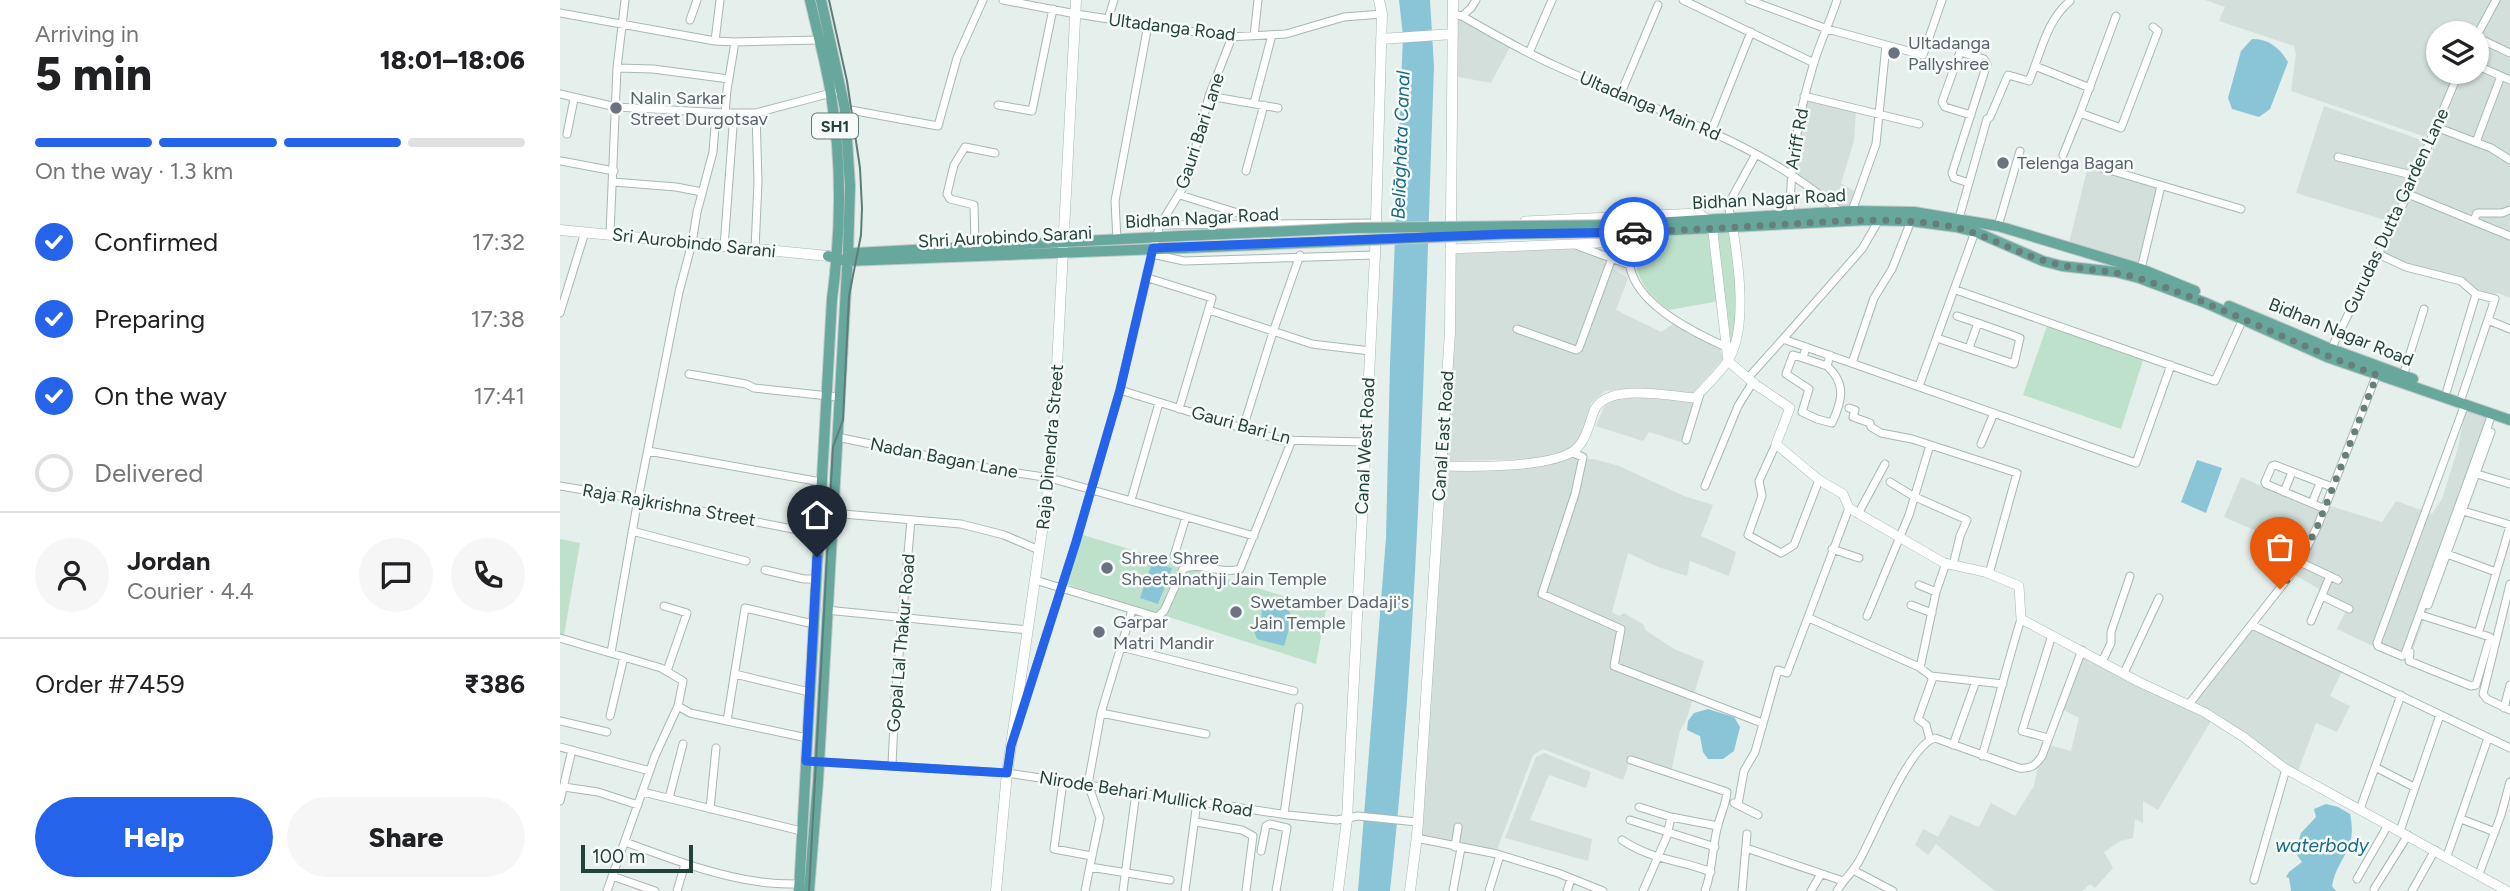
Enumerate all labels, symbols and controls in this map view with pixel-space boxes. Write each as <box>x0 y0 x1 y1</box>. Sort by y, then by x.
street label: Ultadanga Road <box>1107 8 1237 46</box>
text: Arriving in <box>35 20 139 48</box>
map controls <box>2426 21 2489 84</box>
button: layers <box>2426 21 2489 84</box>
place label: Ultadanga Pallyshree <box>1908 32 1990 75</box>
text: 18:01–18:06 <box>380 44 525 76</box>
marker: Ultadanga Pallyshree <box>1886 45 1902 61</box>
text: 5 min <box>35 46 152 102</box>
street label: Ultadanga Main Rd <box>1576 66 1724 146</box>
street label: Gauri Bari Lane <box>1171 70 1229 192</box>
water label: Beliāghāta Canal <box>1386 70 1415 220</box>
place label: Nalin Sarkar Street Durgotsav <box>630 87 769 130</box>
marker: Nalin Sarkar Street Durgotsav <box>608 100 624 116</box>
street label: Gurudas Dutta Garden Lane <box>2339 105 2453 317</box>
street label: Ariff Rd <box>1781 107 1813 171</box>
road number: SH1 <box>812 114 858 138</box>
place label: Telenga Bagan <box>2017 152 2134 174</box>
marker: Telenga Bagan <box>1995 155 2011 171</box>
text: On the way · 1.3 km <box>35 157 233 185</box>
street label: Bidhan Nagar Road <box>1691 184 1847 214</box>
courier <box>1599 197 1669 267</box>
street label: Bidhan Nagar Road <box>1124 203 1280 233</box>
icon: car <box>1615 213 1653 251</box>
street label: Shri Aurobindo Sarani <box>917 221 1093 253</box>
icon: check <box>35 223 73 261</box>
street label: Sri Aurobindo Sarani <box>611 223 777 263</box>
text: Confirmed <box>94 226 218 258</box>
text: 17:32 <box>472 228 525 256</box>
street label: Bidhan Nagar Road <box>2265 293 2417 371</box>
icon: check <box>35 300 73 338</box>
text: Preparing <box>94 303 205 335</box>
text: 17:38 <box>471 305 525 333</box>
street label: Raja Dinendra Street <box>1032 363 1068 531</box>
street label: Canal East Road <box>1427 370 1459 502</box>
icon: check <box>35 377 73 415</box>
street label: Canal West Road <box>1350 377 1380 515</box>
text: On the way <box>94 380 227 412</box>
text: 17:41 <box>474 382 525 410</box>
street label: Gauri Bari Ln <box>1189 401 1293 449</box>
street label: Nadan Bagan Lane <box>868 433 1020 483</box>
text: Delivered <box>94 457 203 489</box>
street label: Raja Rajkrishna Street <box>581 479 758 531</box>
pin <box>787 485 847 557</box>
icon: home <box>798 496 836 534</box>
pin <box>2250 517 2310 589</box>
icon: bag <box>2261 528 2299 566</box>
button: person <box>35 538 109 612</box>
button: chat <box>359 538 433 612</box>
button: phone <box>451 538 525 612</box>
text: Jordan <box>127 545 210 577</box>
place label: Shree Shree Sheetalnathji Jain Temple <box>1121 547 1327 590</box>
street label: Gopal Lal Thakur Road <box>882 553 920 733</box>
marker: Shree Shree Sheetalnathji Jain Temple <box>1099 560 1115 576</box>
text: Courier · 4.4 <box>127 577 254 605</box>
place label: Swetamber Dadaji's Jain Temple <box>1250 591 1409 634</box>
marker: Swetamber Dadaji's Jain Temple <box>1228 604 1244 620</box>
place label: Garpar Matri Mandir <box>1113 611 1214 654</box>
marker: Garpar Matri Mandir <box>1091 624 1107 640</box>
text: Order #7459 <box>35 668 185 700</box>
text: ₹386 <box>464 668 525 700</box>
street label: Nirode Behari Mullick Road <box>1038 766 1254 822</box>
button: Help <box>35 797 273 877</box>
button: Share <box>287 797 525 877</box>
water label: waterbody <box>2275 834 2370 857</box>
scale bar <box>581 842 693 874</box>
text: 100 m <box>592 845 645 868</box>

